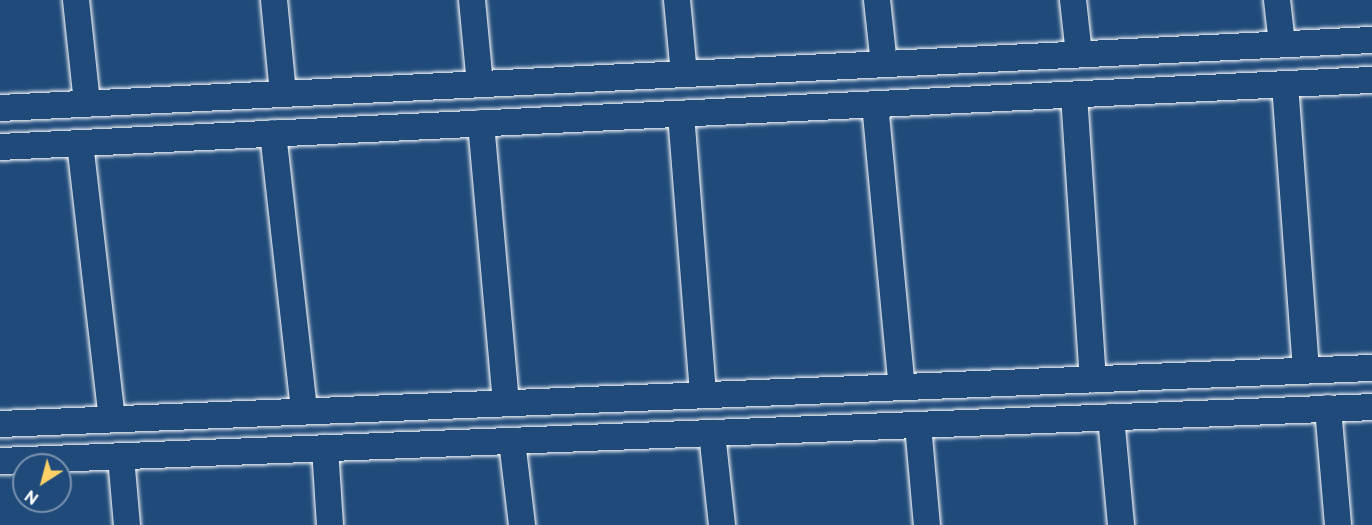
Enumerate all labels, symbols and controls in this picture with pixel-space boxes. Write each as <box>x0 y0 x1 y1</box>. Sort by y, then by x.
north arrow <box>12 453 72 513</box>
text: N <box>22 485 43 508</box>

